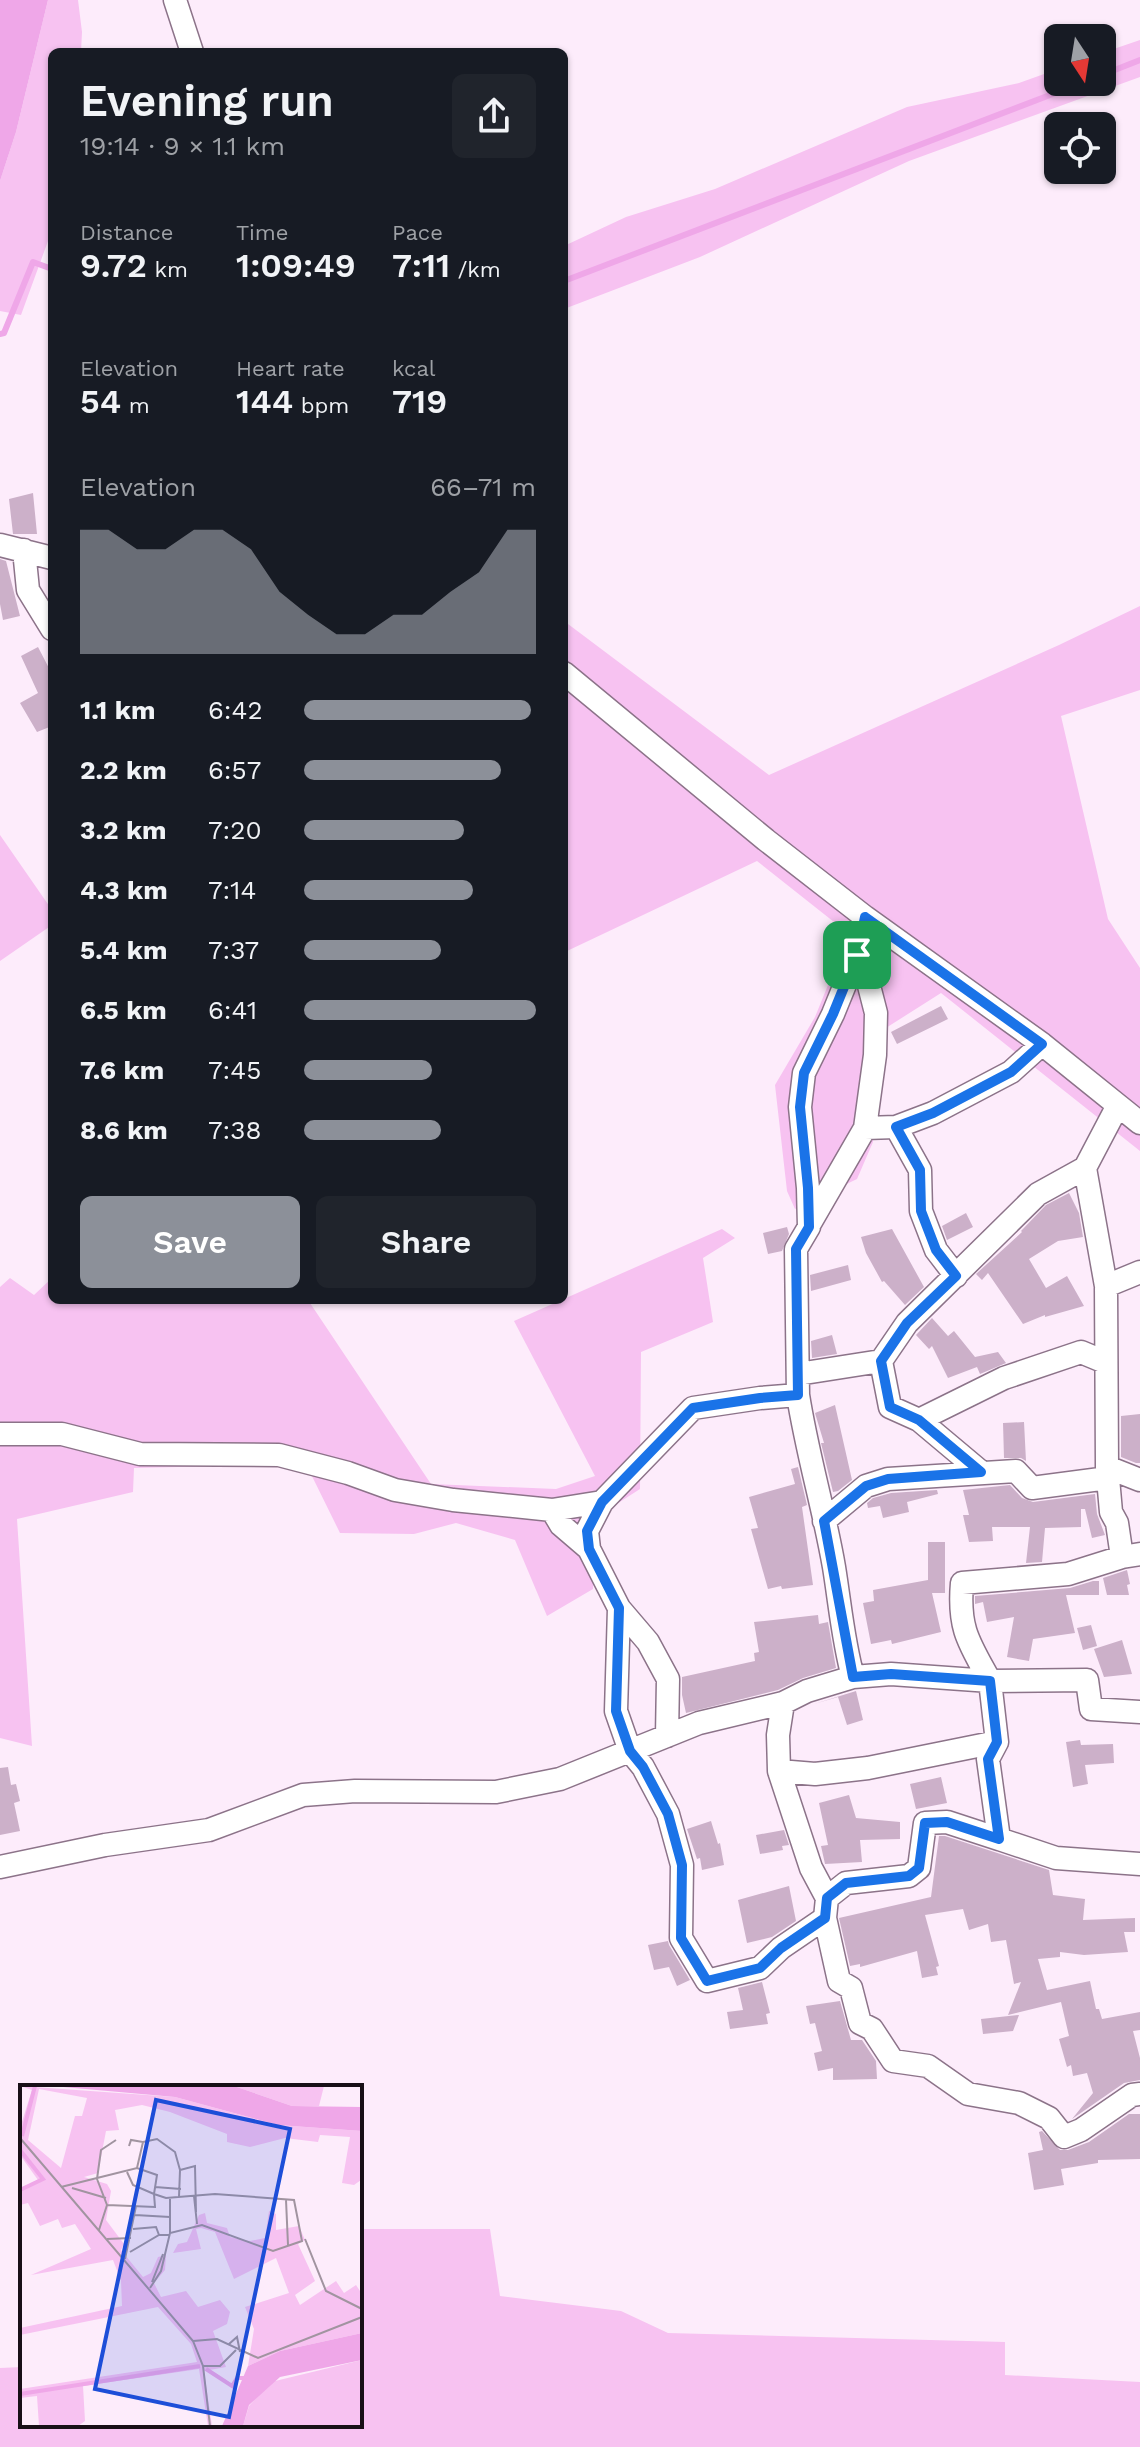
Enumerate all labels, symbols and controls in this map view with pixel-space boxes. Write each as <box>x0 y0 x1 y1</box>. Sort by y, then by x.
north arrow <box>1044 24 1116 96</box>
map controls <box>1044 24 1116 184</box>
button: share <box>452 74 536 158</box>
text: Evening run <box>80 75 334 127</box>
button: locate <box>1044 112 1116 184</box>
text: 19:14 · 9 × 1.1 km <box>80 131 285 161</box>
text: Distance <box>80 220 174 245</box>
text: Time <box>236 220 288 245</box>
text: Pace <box>392 220 443 245</box>
text: 9.72 <box>80 245 147 285</box>
text: 1:09:49 <box>236 245 356 285</box>
text: 7:11 <box>392 245 450 285</box>
text: km <box>147 257 188 282</box>
text: /km <box>450 257 501 282</box>
text: Elevation <box>80 356 178 381</box>
text: Heart rate <box>236 356 345 381</box>
text: kcal <box>392 356 436 381</box>
text: 54 <box>80 381 121 421</box>
text: 144 <box>236 381 293 421</box>
text: 719 <box>392 381 447 421</box>
text: m <box>121 393 150 418</box>
text: bpm <box>293 393 349 418</box>
text: Elevation <box>80 472 196 502</box>
text: 66–71 m <box>430 472 536 502</box>
text: 1.1 km <box>80 695 155 725</box>
text: 6:42 <box>208 695 263 725</box>
text: 2.2 km <box>80 755 167 785</box>
text: 6:57 <box>208 755 261 785</box>
text: 3.2 km <box>80 815 167 845</box>
text: 7:20 <box>208 815 262 845</box>
text: 4.3 km <box>80 875 168 905</box>
text: 7:14 <box>208 875 256 905</box>
pin <box>823 921 891 989</box>
icon: arrive <box>835 933 879 977</box>
text: 5.4 km <box>80 935 167 965</box>
text: 7:37 <box>208 935 259 965</box>
text: 6.5 km <box>80 995 167 1025</box>
text: 6:41 <box>208 995 257 1025</box>
text: 7.6 km <box>80 1055 164 1085</box>
text: 7:45 <box>208 1055 261 1085</box>
text: 8.6 km <box>80 1115 168 1145</box>
text: 7:38 <box>208 1115 261 1145</box>
button: Save <box>80 1196 300 1288</box>
button: Share <box>316 1196 536 1288</box>
inset map <box>20 2085 362 2427</box>

